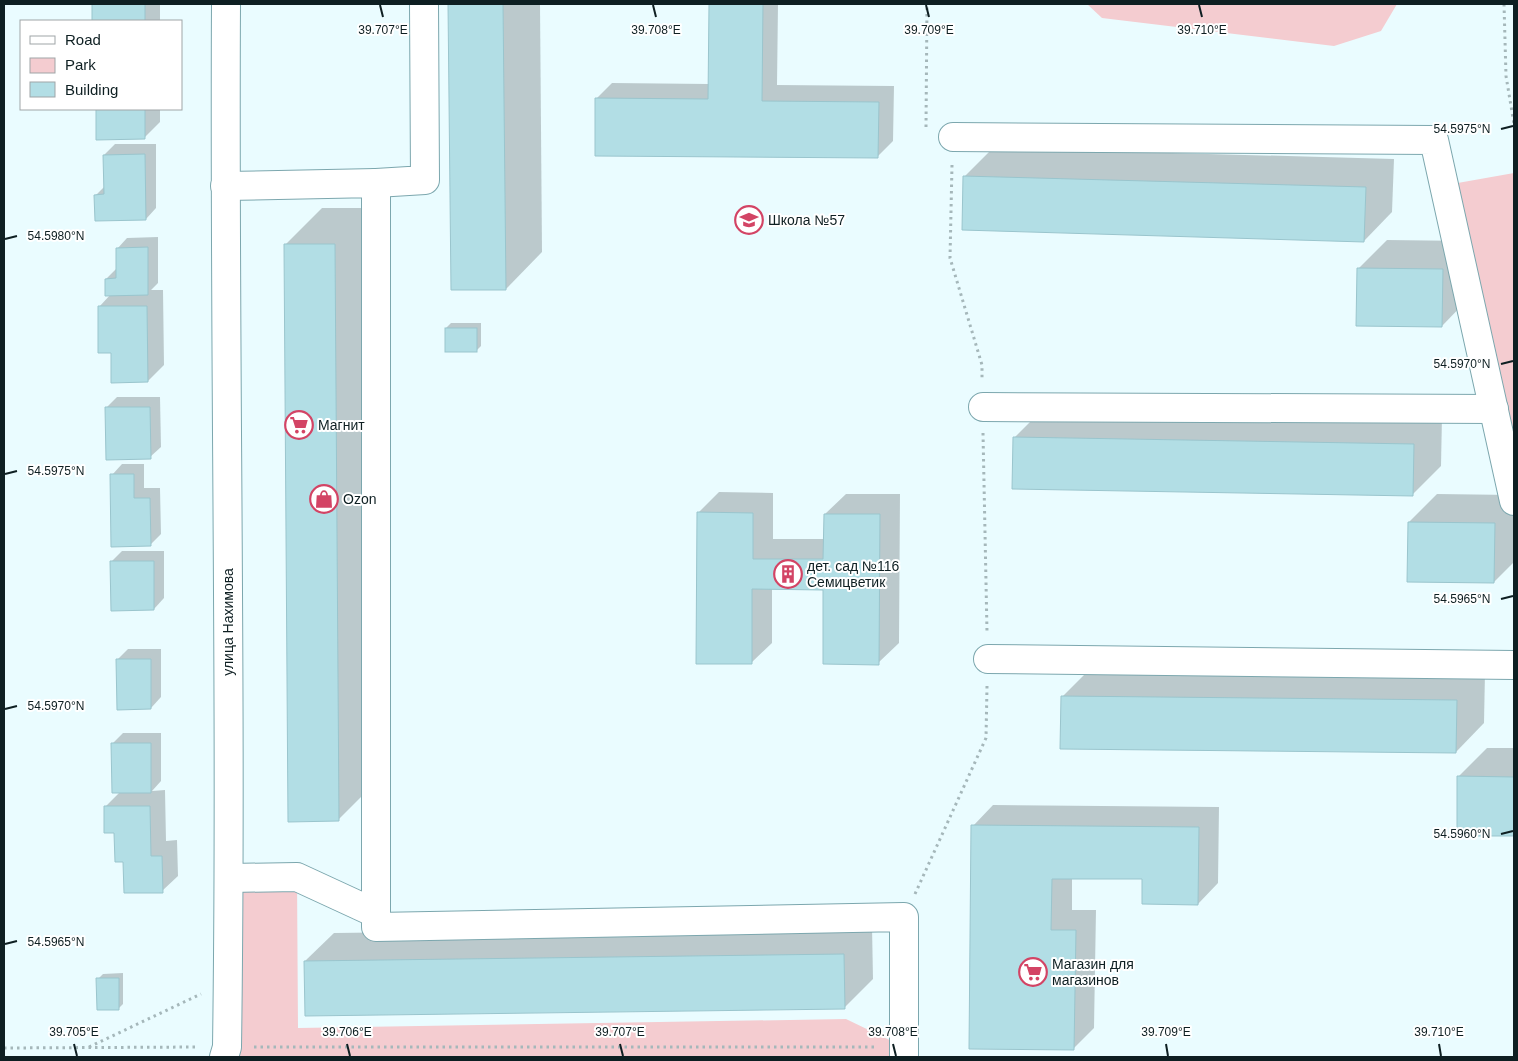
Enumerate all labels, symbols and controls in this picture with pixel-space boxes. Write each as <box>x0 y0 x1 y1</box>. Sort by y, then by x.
legend <box>20 20 182 110</box>
text: 39.707°E <box>358 23 408 37</box>
text: 39.708°E <box>631 23 681 37</box>
text: 39.709°E <box>904 23 954 37</box>
text: 39.710°E <box>1177 23 1227 37</box>
text: Road <box>65 31 101 48</box>
text: Park <box>65 56 96 73</box>
text: Building <box>65 81 118 98</box>
text: 54.5975°N <box>1434 122 1490 136</box>
school or university icon: Школа №57 <box>734 205 764 235</box>
place label: Школа №57 <box>768 212 845 228</box>
text: 54.5980°N <box>28 229 84 243</box>
text: 54.5970°N <box>1434 357 1490 371</box>
supermarket icon: Магнит <box>284 410 314 440</box>
place label: Магнит <box>318 417 365 433</box>
text: 54.5975°N <box>28 464 84 478</box>
shop icon: Ozon <box>309 484 339 514</box>
place label: Ozon <box>343 491 376 507</box>
place label: дет. сад №116 Семицветик <box>807 558 900 590</box>
building icon: дет. сад №116 Семицветик <box>773 559 803 589</box>
street label: улица Нахимова <box>220 568 236 676</box>
text: 54.5965°N <box>1434 592 1490 606</box>
text: 54.5970°N <box>28 699 84 713</box>
text: 54.5960°N <box>1434 827 1490 841</box>
text: 54.5965°N <box>28 935 84 949</box>
place label: Магазин для магазинов <box>1052 956 1134 988</box>
supermarket icon: Магазин для магазинов <box>1018 957 1048 987</box>
text: 39.705°E <box>49 1025 99 1039</box>
text: 39.706°E <box>322 1025 372 1039</box>
text: 39.707°E <box>595 1025 645 1039</box>
text: 39.708°E <box>868 1025 918 1039</box>
text: 39.709°E <box>1141 1025 1191 1039</box>
text: 39.710°E <box>1414 1025 1464 1039</box>

